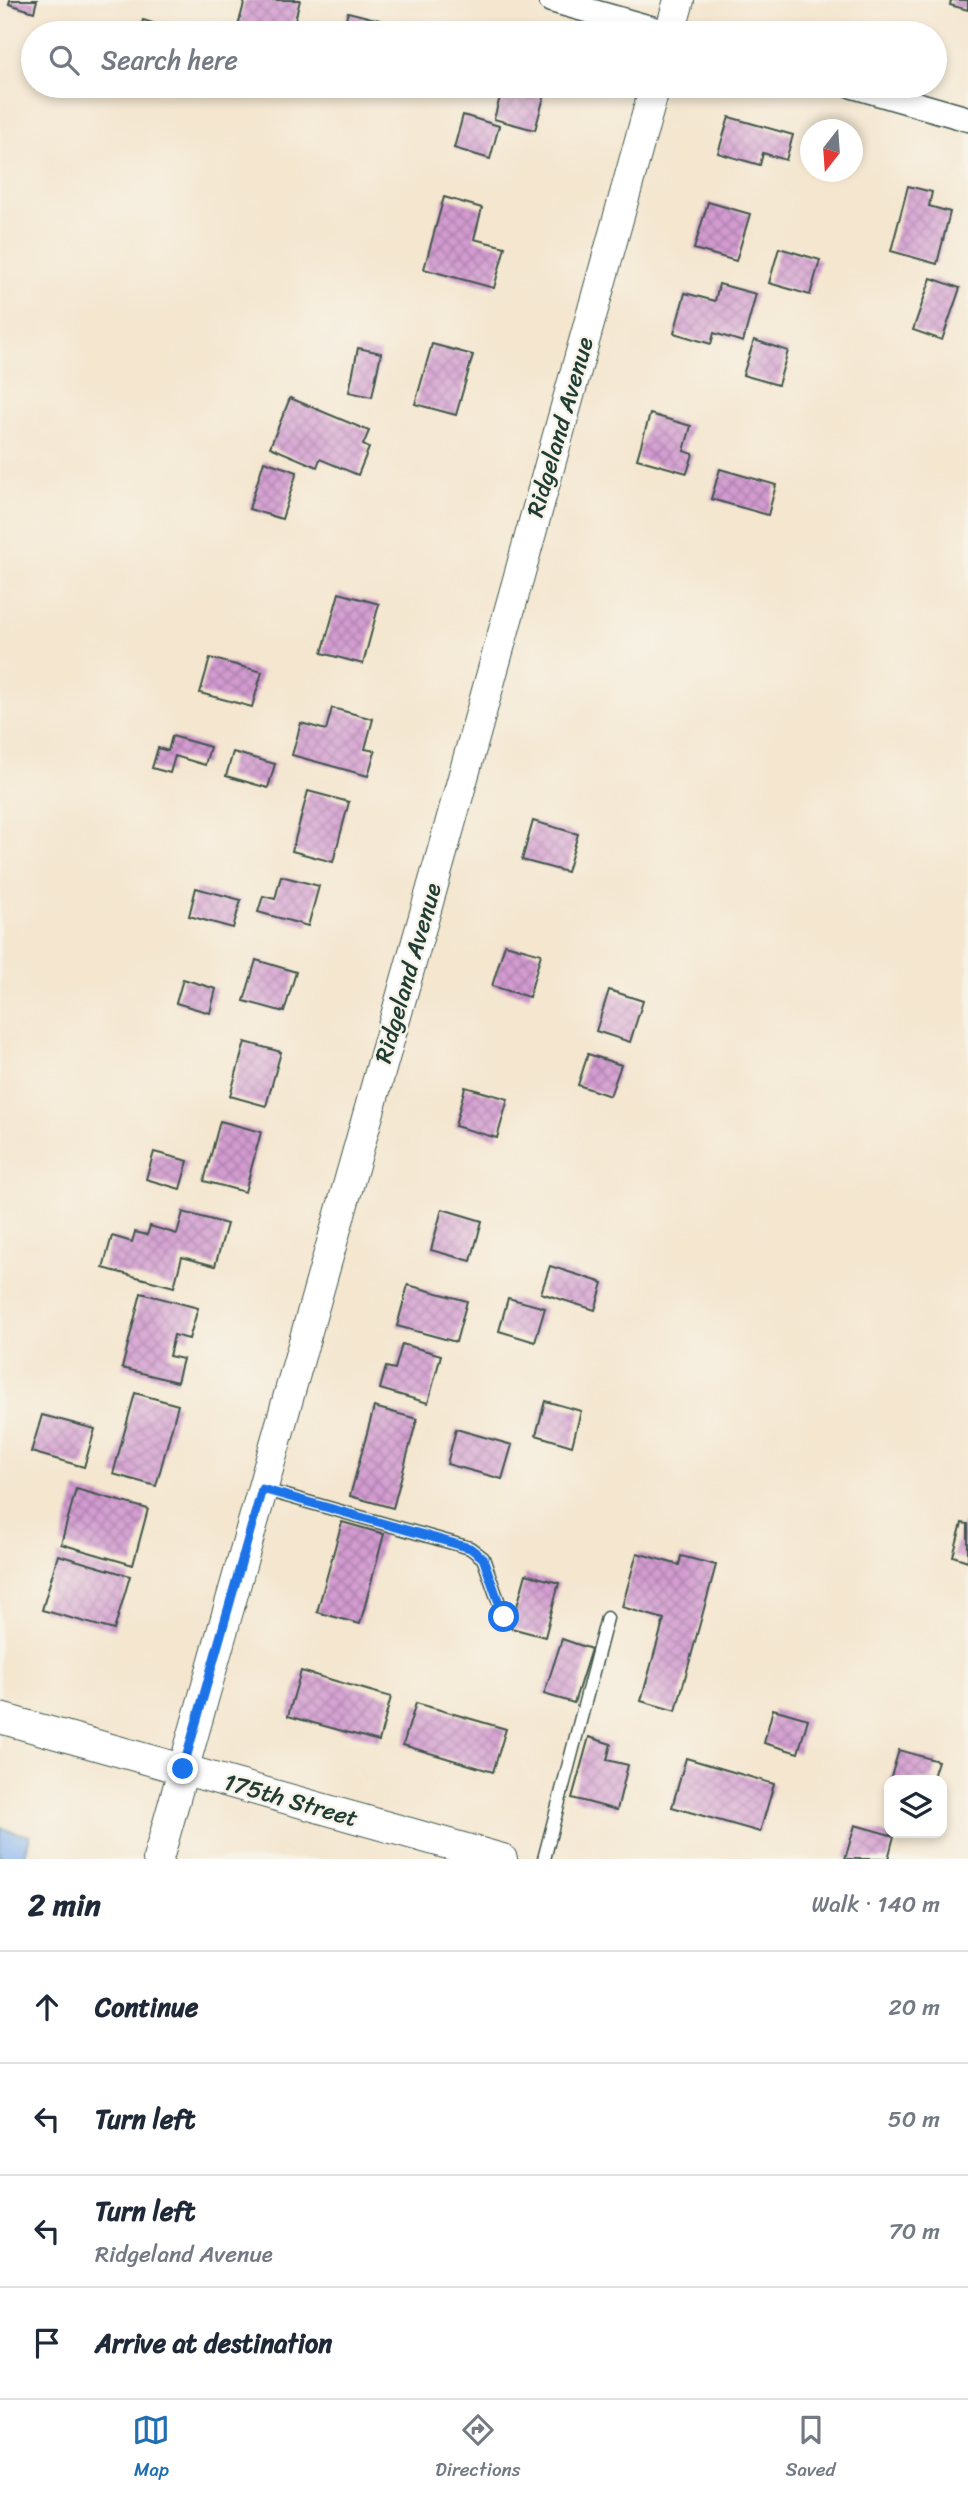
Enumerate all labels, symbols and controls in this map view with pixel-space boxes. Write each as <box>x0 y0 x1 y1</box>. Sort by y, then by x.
search box <box>21 21 947 98</box>
text: Search here <box>101 37 238 83</box>
icon: search <box>45 41 83 79</box>
north arrow <box>800 119 863 182</box>
street label: Ridgeland Avenue <box>514 332 606 522</box>
street label: Ridgeland Avenue <box>362 878 454 1068</box>
route start <box>488 1601 519 1632</box>
route end <box>167 1753 198 1784</box>
street label: 175th Street <box>219 1761 363 1839</box>
map controls <box>884 1775 947 1838</box>
button: layers <box>884 1775 947 1838</box>
text: 2 min <box>28 1878 101 1932</box>
text: Walk · 140 m <box>811 1884 940 1925</box>
text: Continue <box>95 1984 198 2030</box>
text: 20 m <box>889 1987 940 2028</box>
icon: ahead <box>28 1988 66 2026</box>
text: Turn left <box>95 2096 195 2142</box>
text: 50 m <box>888 2099 940 2140</box>
icon: left <box>28 2100 66 2138</box>
text: Turn left <box>95 2188 195 2234</box>
text: 70 m <box>889 2211 940 2252</box>
icon: left <box>28 2212 66 2250</box>
text: Ridgeland Avenue <box>95 2234 273 2275</box>
text: Arrive at destination <box>95 2320 332 2366</box>
icon: arrive <box>28 2324 66 2362</box>
tab: Map <box>132 2411 170 2486</box>
tab: Directions <box>435 2411 521 2486</box>
tab: Saved <box>785 2411 836 2486</box>

